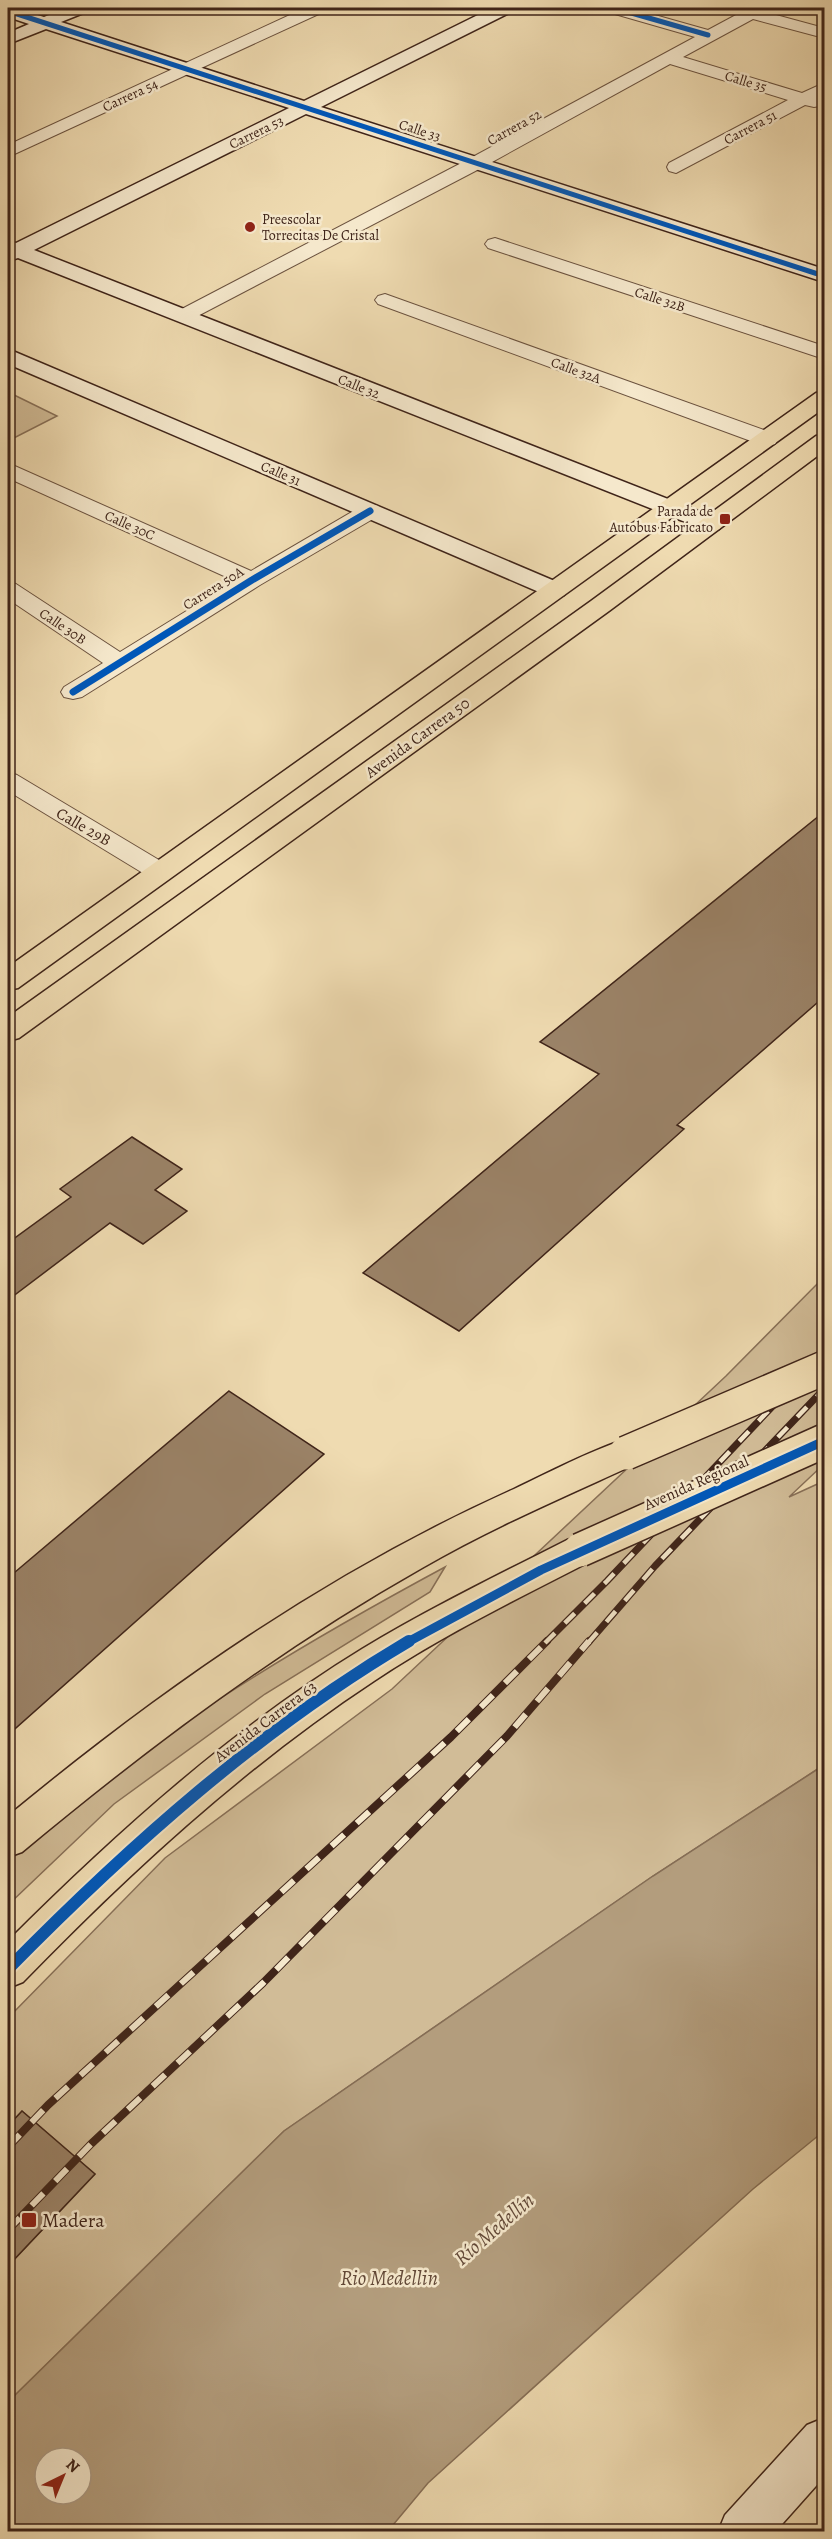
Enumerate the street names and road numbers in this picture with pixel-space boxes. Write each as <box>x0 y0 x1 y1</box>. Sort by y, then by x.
street label: Calle 35 <box>723 66 769 97</box>
street label: Carrera 54 <box>99 74 161 117</box>
street label: Carrera 52 <box>484 105 545 150</box>
street label: Carrera 51 <box>720 105 780 149</box>
street label: Carrera 53 <box>226 111 287 154</box>
street label: Calle 33 <box>397 115 443 146</box>
street label: Calle 32B <box>632 282 688 317</box>
street label: Calle 32A <box>548 353 604 389</box>
street label: Calle 32 <box>335 369 383 404</box>
street label: Calle 31 <box>258 457 304 490</box>
street label: Calle 30C <box>102 506 158 545</box>
street label: Carrera 50A <box>179 562 248 615</box>
street label: Calle 30B <box>36 604 90 649</box>
street label: Avenida Carrera 50 <box>360 692 474 784</box>
street label: Calle 29B <box>52 802 115 851</box>
street label: Avenida Regional <box>640 1450 752 1516</box>
street label: Avenida Carrera 63 <box>209 1676 321 1768</box>

